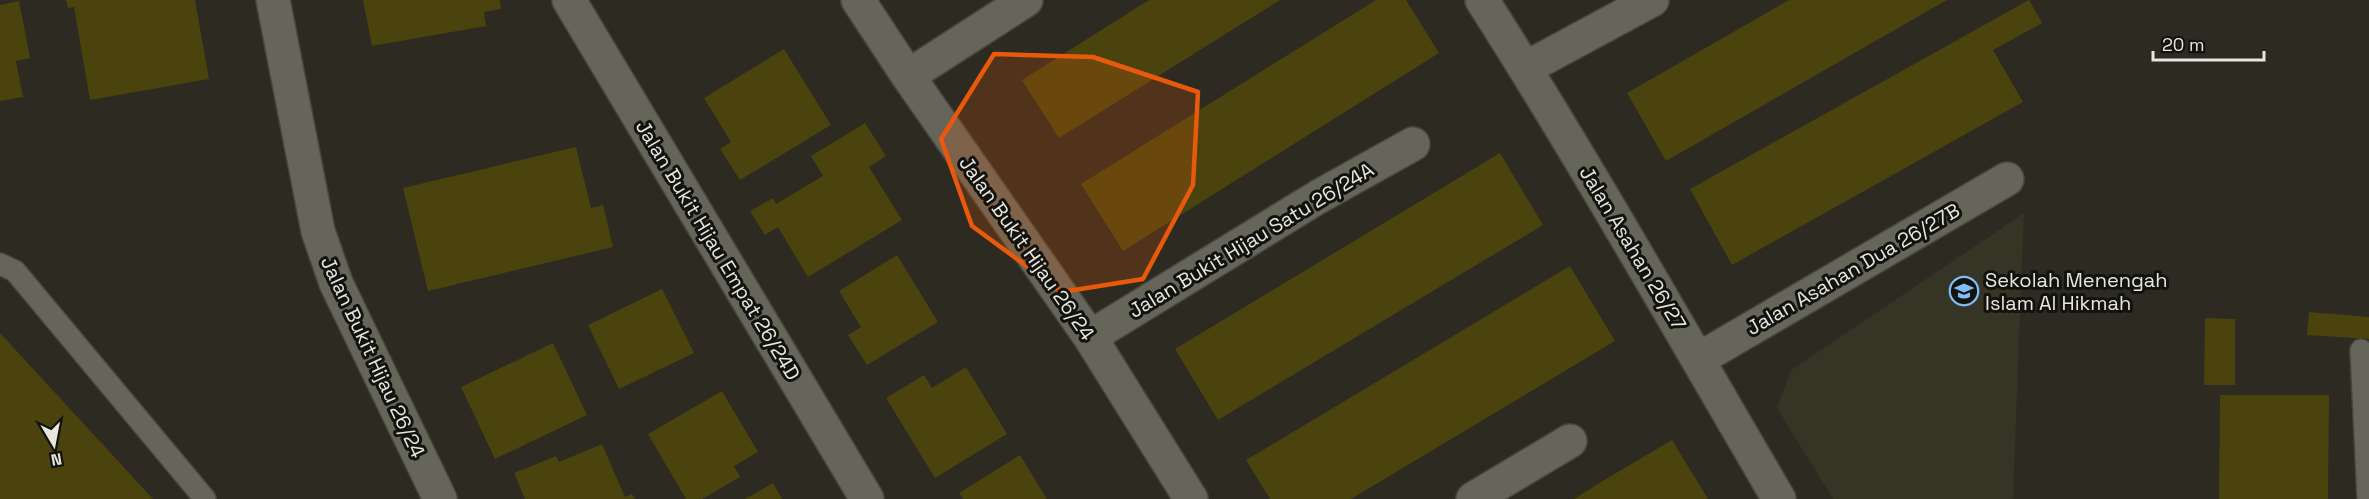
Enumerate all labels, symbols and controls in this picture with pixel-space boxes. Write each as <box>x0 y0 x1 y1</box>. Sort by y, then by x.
scale bar <box>2153 24 2264 62</box>
text: 20 m <box>2162 33 2205 56</box>
street label: Jalan Bukit Hijau Empat 26/24D <box>630 115 806 385</box>
street label: Jalan Bukit Hijau 26/24 <box>953 151 1101 345</box>
street label: Jalan Bukit Hijau Satu 26/24A <box>1124 156 1379 324</box>
street label: Jalan Asahan 26/27 <box>1574 161 1692 335</box>
street label: Jalan Asahan Dua 26/27B <box>1742 197 1964 341</box>
street label: Jalan Bukit Hijau 26/24 <box>315 252 431 462</box>
place label: Sekolah Menengah Islam Al Hikmah <box>1985 267 2168 316</box>
school or university icon: Sekolah Menengah Islam Al Hikmah <box>1948 275 1980 307</box>
north arrow <box>24 415 84 475</box>
text: N <box>49 448 64 471</box>

